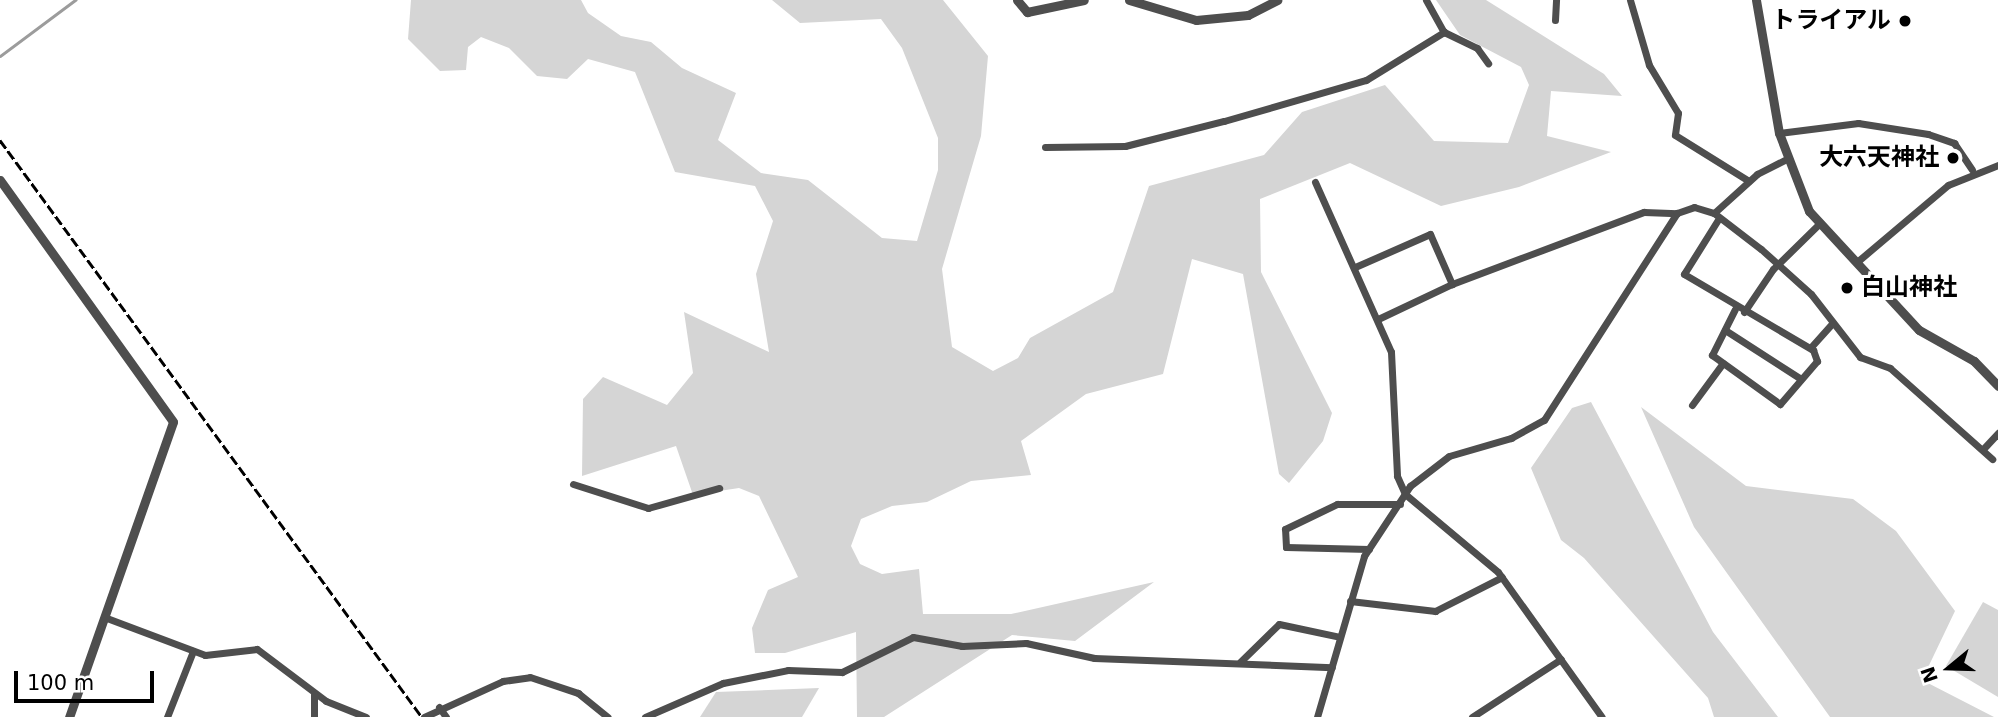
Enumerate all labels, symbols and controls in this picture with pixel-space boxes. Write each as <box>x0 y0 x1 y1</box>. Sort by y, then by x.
place label: トライアル <box>1771 7 1891 35</box>
marker: トライアル <box>1897 13 1913 29</box>
place label: 大六天神社 <box>1819 144 1939 172</box>
marker: 大六天神社 <box>1945 150 1961 166</box>
place label: 白山神社 <box>1861 274 1957 302</box>
marker: 白山神社 <box>1839 280 1855 296</box>
north arrow <box>1914 633 1984 703</box>
scale bar <box>18 658 158 702</box>
text: N <box>1916 664 1942 686</box>
text: 100 m <box>27 671 94 695</box>

